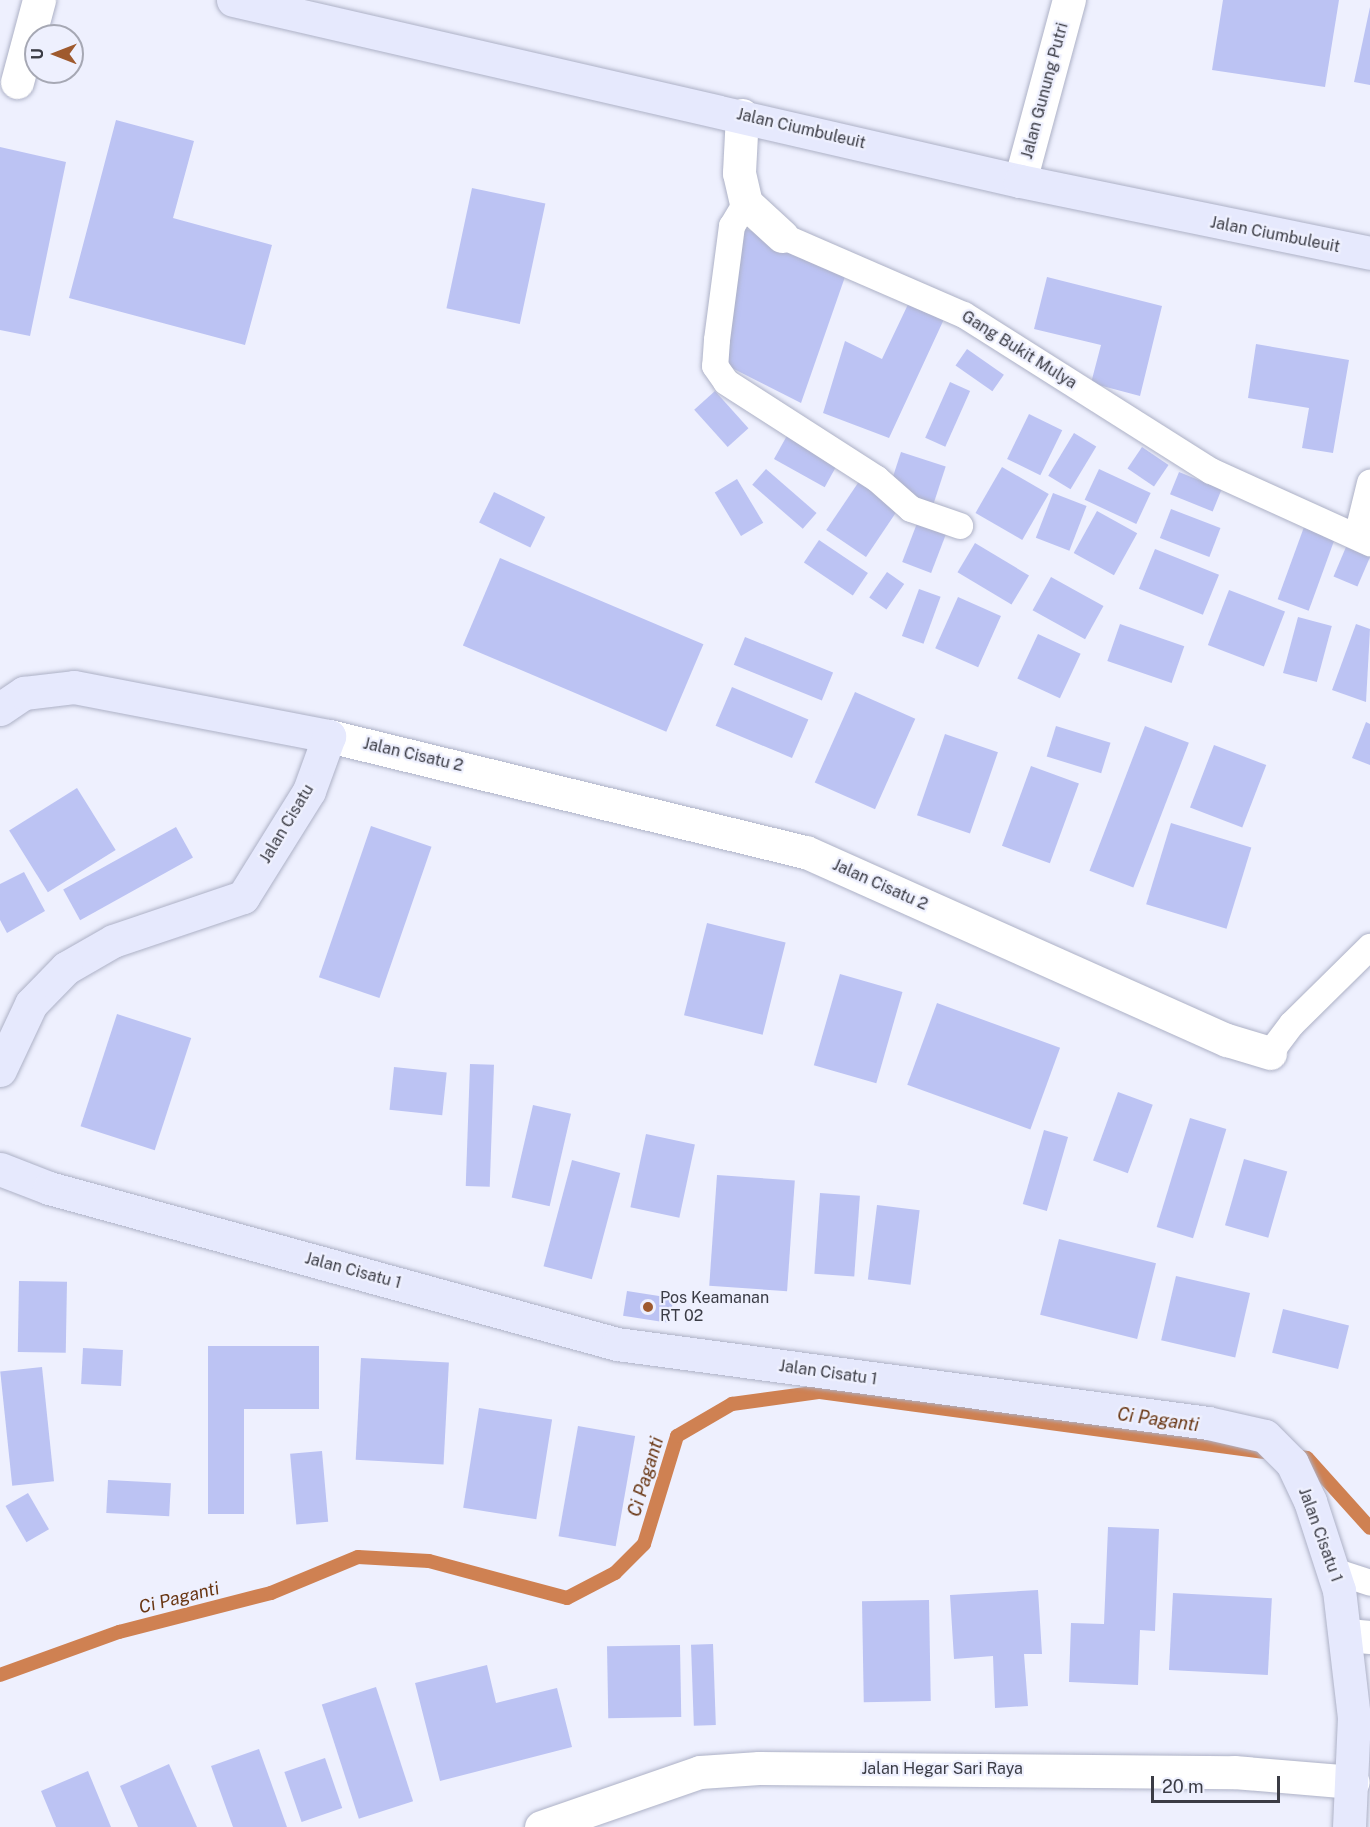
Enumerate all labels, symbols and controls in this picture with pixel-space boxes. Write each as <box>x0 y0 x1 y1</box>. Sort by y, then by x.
street label: Jalan Gunung Putri <box>1018 21 1072 161</box>
north arrow <box>24 24 84 84</box>
text: U <box>28 48 47 60</box>
street label: Jalan Ciumbuleuit <box>735 105 867 153</box>
street label: Jalan Ciumbuleuit <box>1208 213 1342 257</box>
street label: Gang Bukit Mulya <box>958 307 1080 393</box>
street label: Jalan Cisatu 2 <box>361 734 465 776</box>
street label: Jalan Cisatu <box>256 781 318 867</box>
street label: Jalan Cisatu 2 <box>829 855 931 915</box>
street label: Jalan Cisatu 1 <box>303 1249 403 1293</box>
place label: Pos Keamanan RT 02 <box>660 1288 769 1326</box>
marker: Pos Keamanan RT 02 <box>641 1300 655 1314</box>
street label: Jalan Cisatu 1 <box>778 1357 878 1389</box>
water label: Ci Paganti <box>1116 1404 1200 1436</box>
water label: Ci Paganti <box>624 1435 668 1519</box>
street label: Jalan Cisatu 1 <box>1294 1485 1346 1585</box>
water label: Ci Paganti <box>137 1578 221 1618</box>
street label: Jalan Hegar Sari Raya <box>861 1759 1023 1779</box>
scale bar <box>1154 1764 1283 1802</box>
text: 20 m <box>1162 1776 1204 1797</box>

